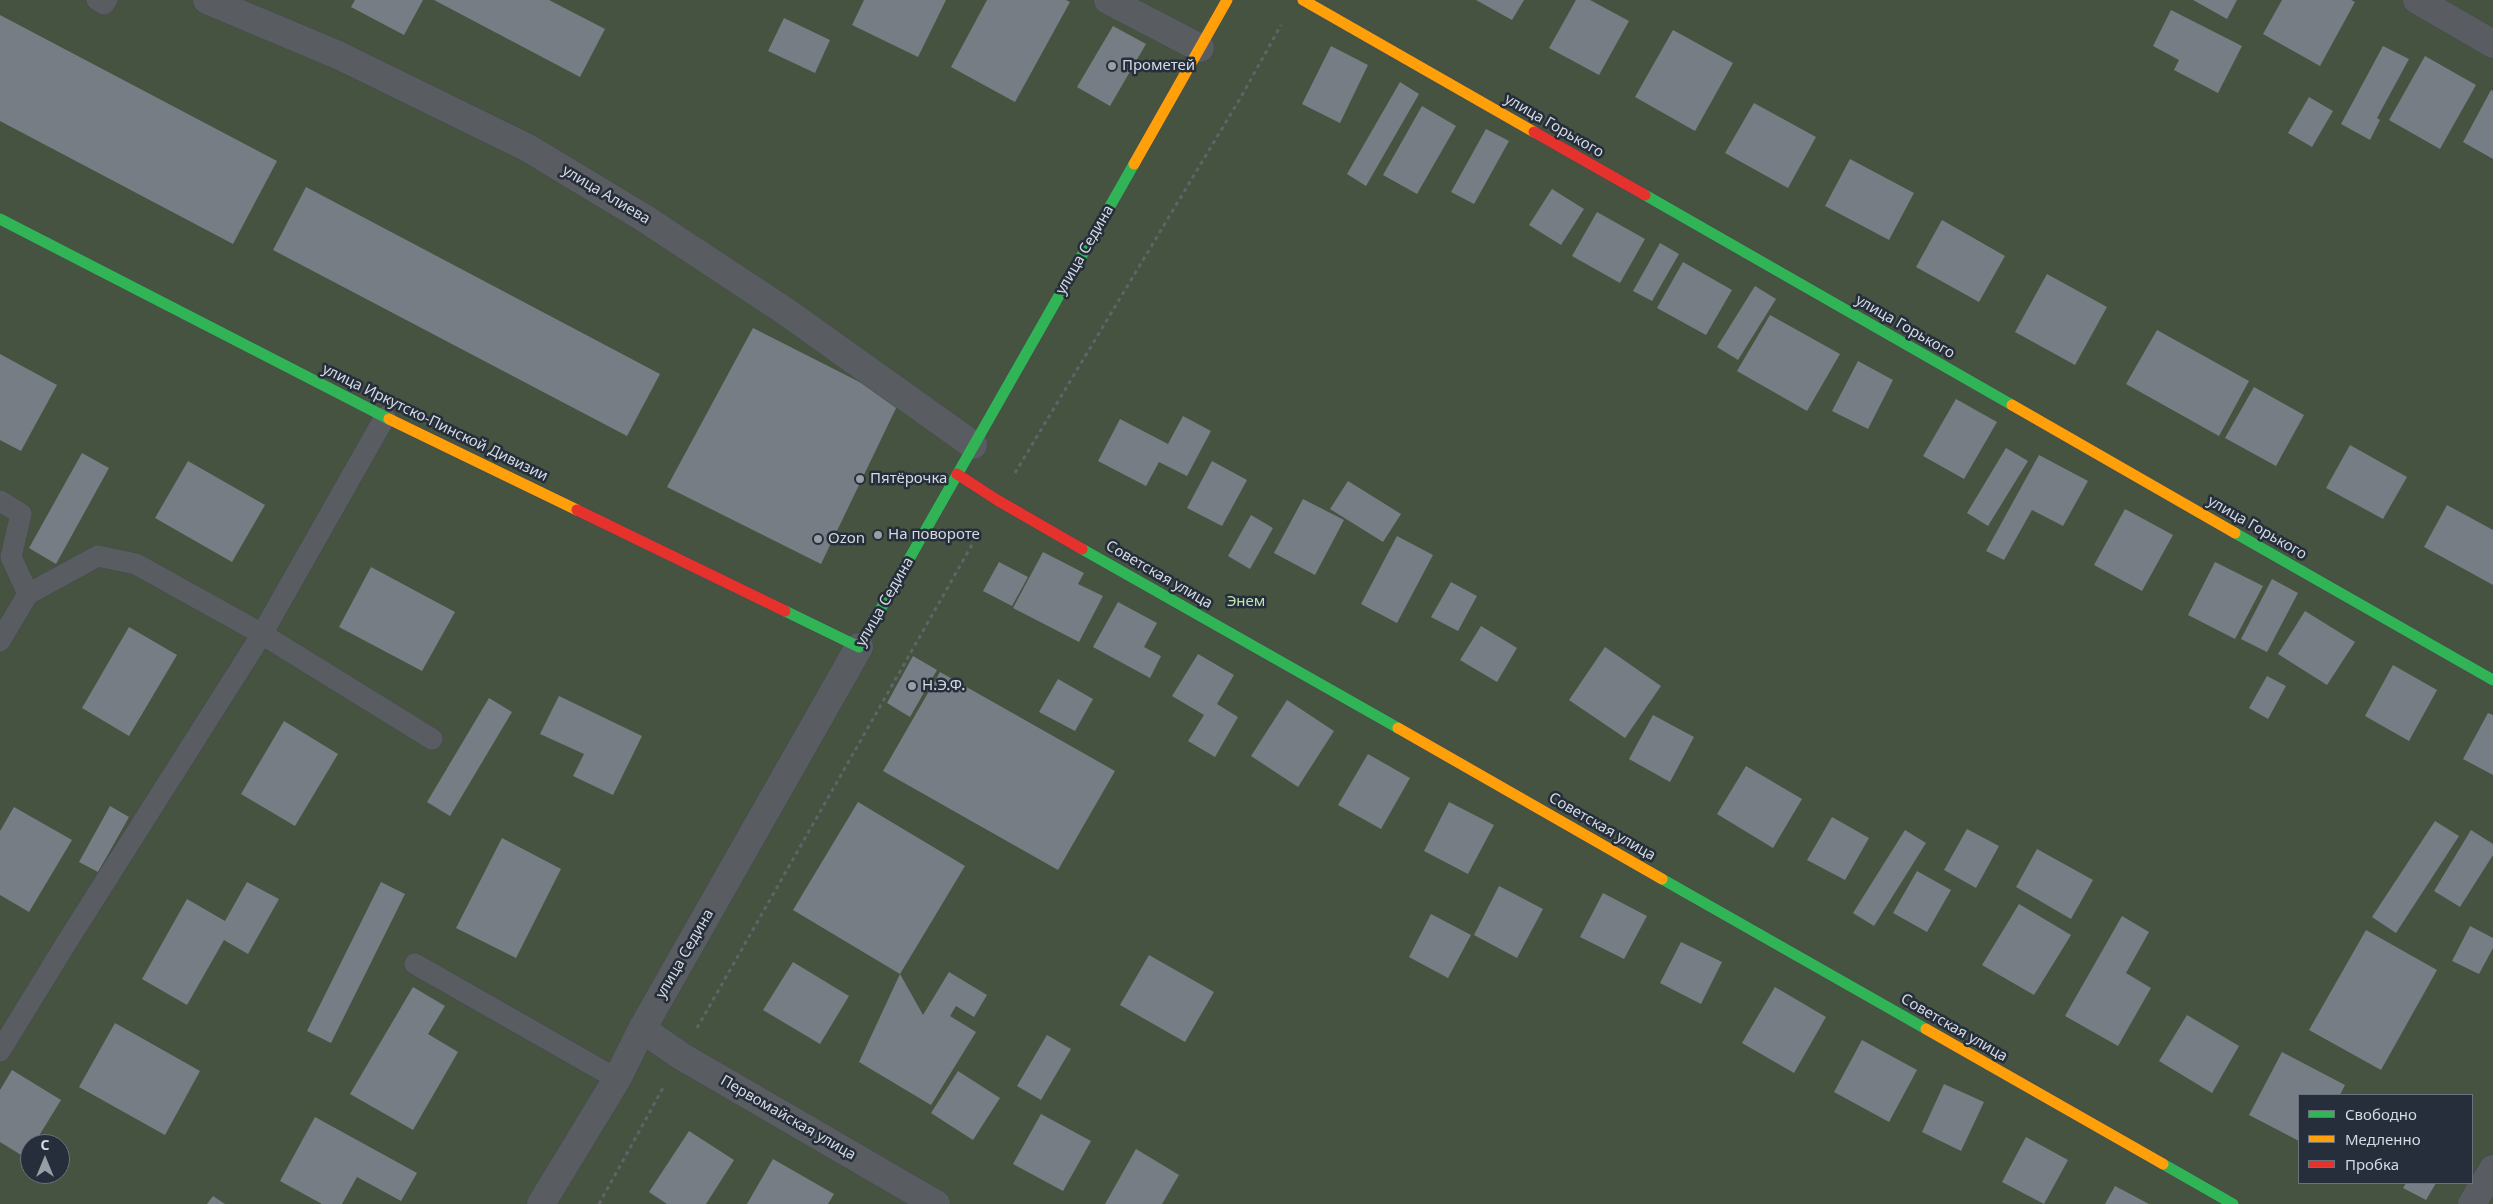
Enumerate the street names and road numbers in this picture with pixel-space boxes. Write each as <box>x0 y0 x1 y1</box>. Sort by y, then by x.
street label: улица Горького <box>1501 90 1607 162</box>
street label: улица Алиева <box>559 162 653 228</box>
street label: улица Седина <box>1052 202 1118 298</box>
street label: улица Горького <box>1852 291 1958 363</box>
street label: улица Иркутско-Пинской Дивизии <box>319 360 551 486</box>
street label: улица Горького <box>2204 492 2310 564</box>
street label: Советская улица <box>1102 537 1216 613</box>
street label: улица Седина <box>852 554 918 650</box>
street label: Советская улица <box>1545 789 1659 865</box>
street label: улица Седина <box>652 906 718 1002</box>
street label: Советская улица <box>1897 990 2011 1066</box>
street label: Первомайская улица <box>717 1072 859 1164</box>

